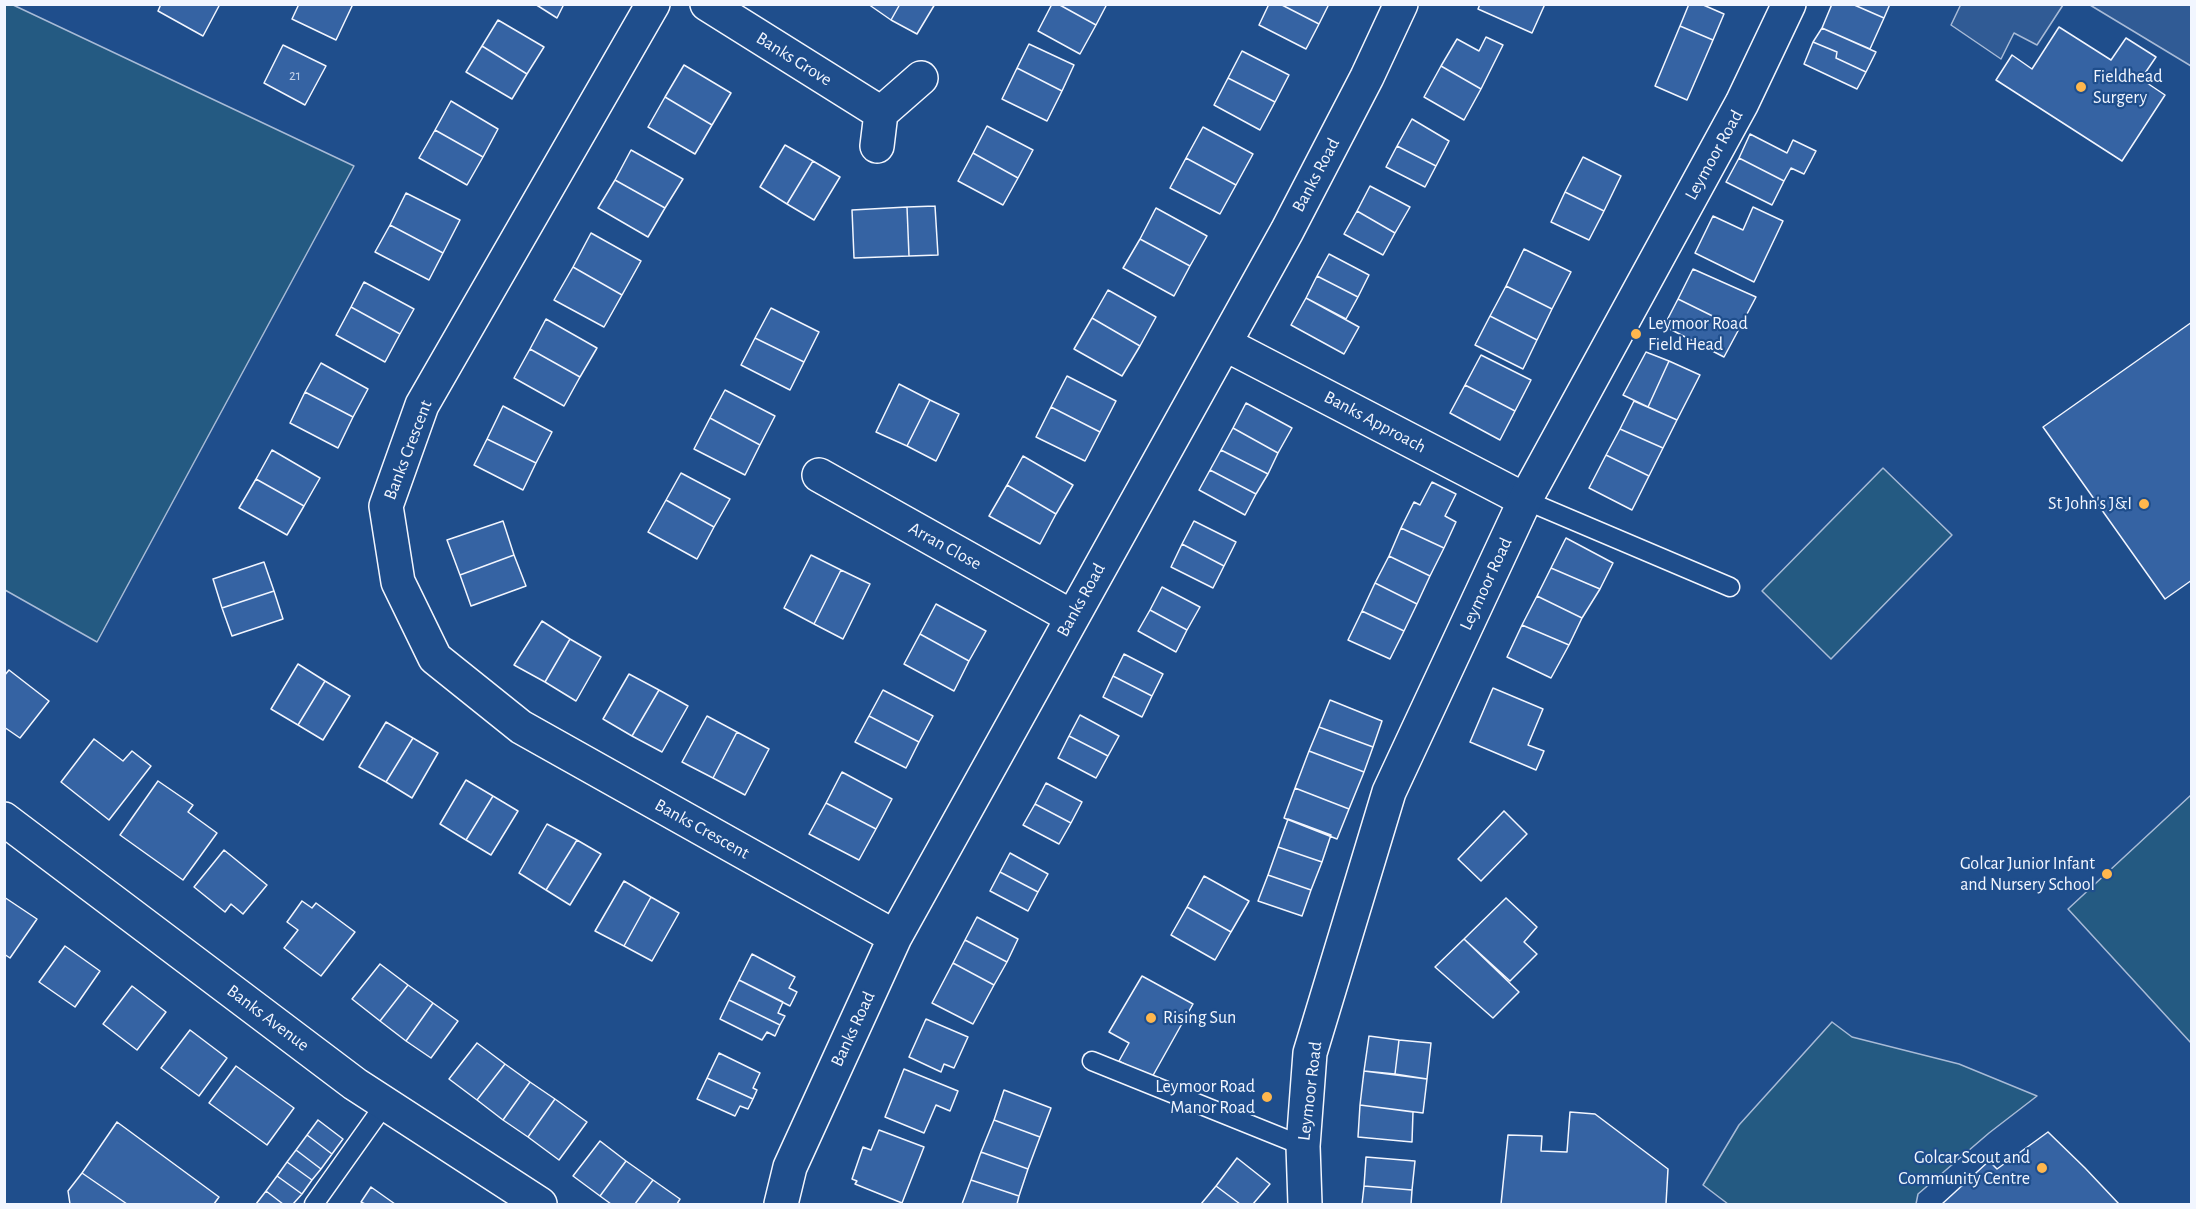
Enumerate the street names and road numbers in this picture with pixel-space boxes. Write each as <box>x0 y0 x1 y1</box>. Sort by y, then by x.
street label: Banks Grove <box>752 27 836 91</box>
street label: Leymoor Road <box>1680 106 1748 204</box>
street label: Banks Road <box>1288 134 1344 216</box>
street label: Banks Approach <box>1320 386 1430 458</box>
street label: Banks Crescent <box>379 397 437 503</box>
street label: Arran Close <box>905 517 985 575</box>
street label: Leymoor Road <box>1455 534 1517 634</box>
street label: Banks Road <box>1052 559 1110 641</box>
street label: Banks Crescent <box>651 794 753 864</box>
street label: Banks Avenue <box>223 980 313 1056</box>
street label: Banks Road <box>826 988 880 1070</box>
street label: Leymoor Road <box>1293 1040 1327 1142</box>

